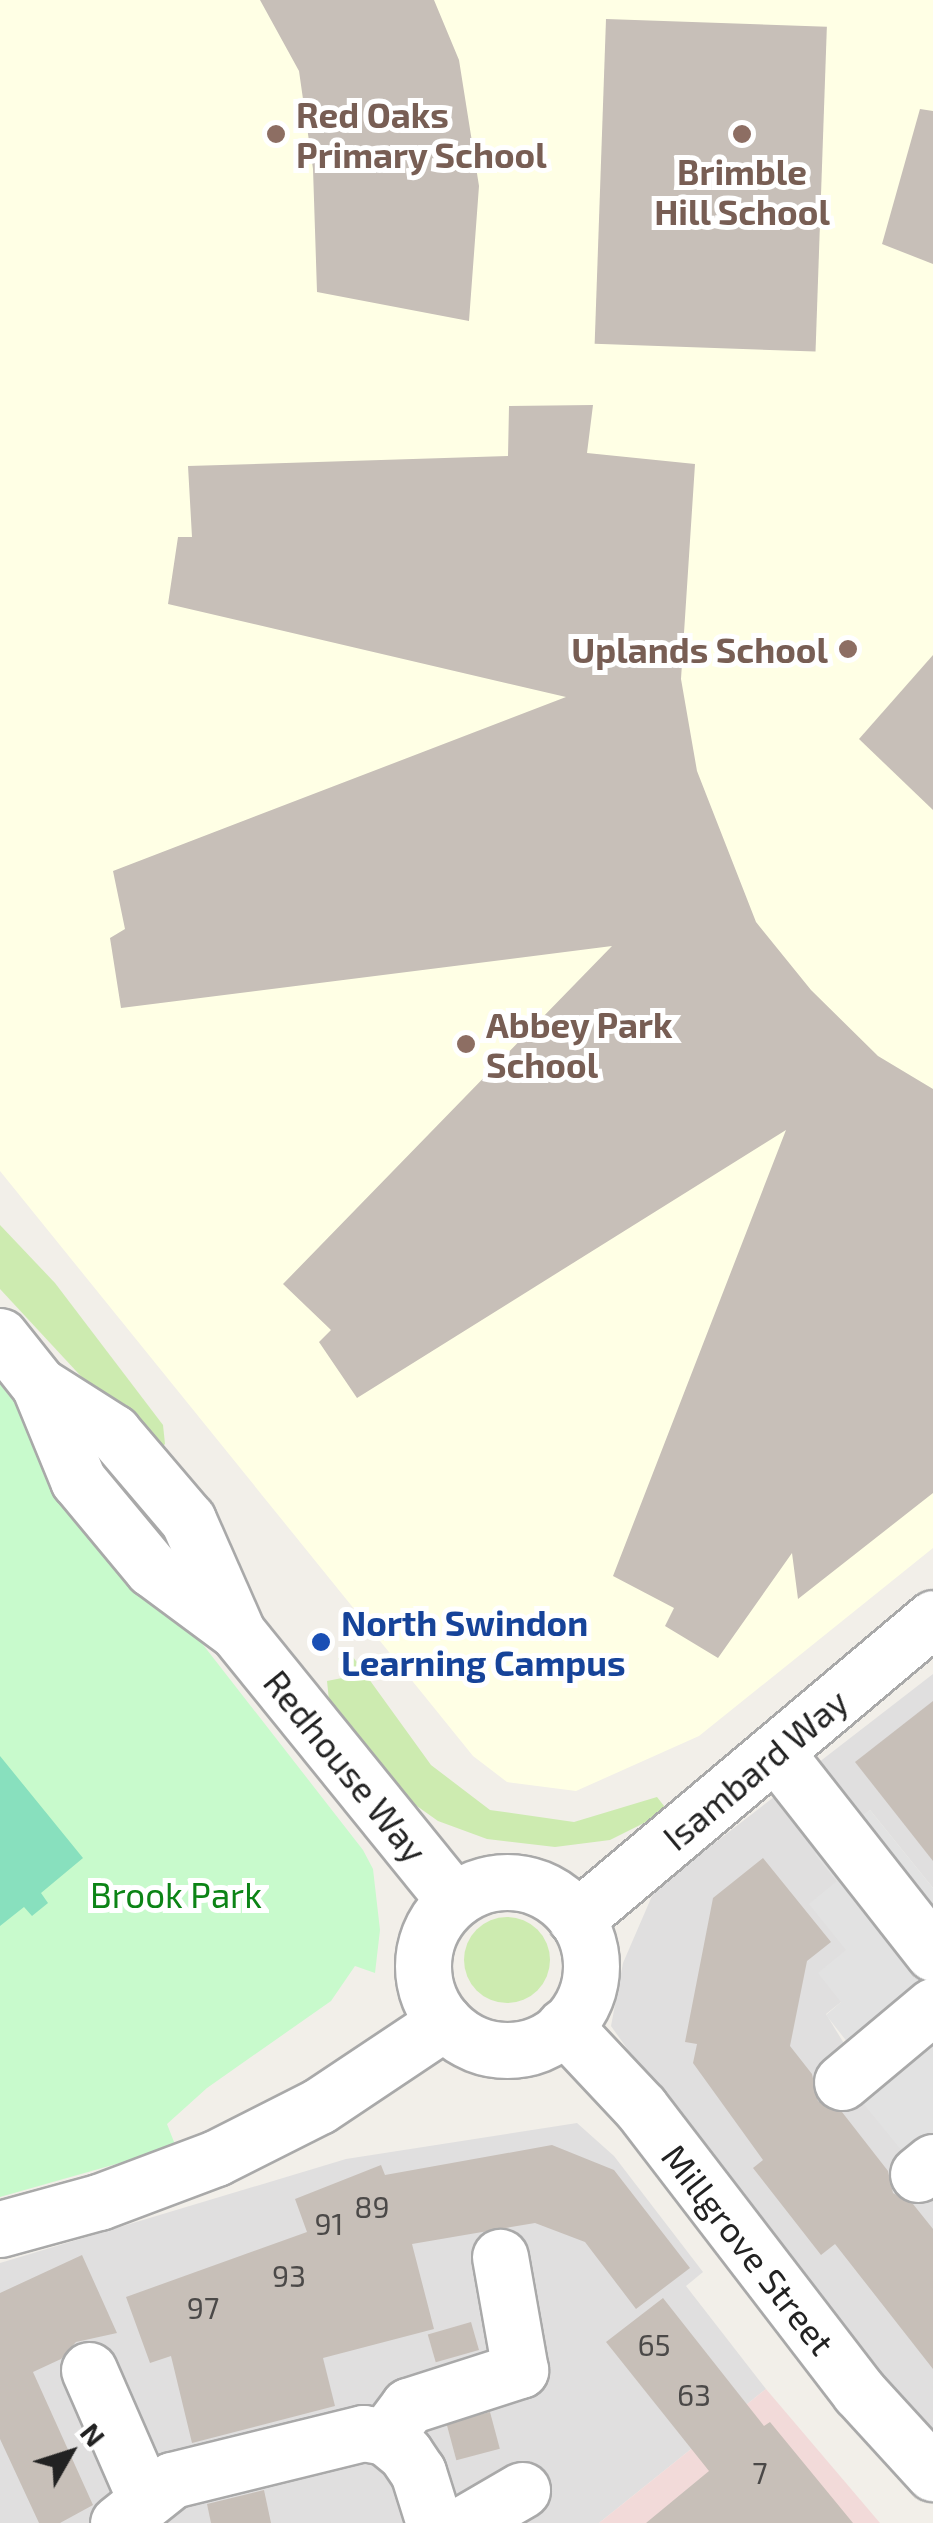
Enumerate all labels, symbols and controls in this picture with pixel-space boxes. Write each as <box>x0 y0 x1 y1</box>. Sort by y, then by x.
place label: Red Oaks Primary School <box>296 93 547 175</box>
marker: Red Oaks Primary School <box>265 123 287 145</box>
marker: Brimble Hill School <box>731 123 753 145</box>
place label: Brimble Hill School <box>654 150 830 232</box>
place label: Uplands School <box>571 628 828 670</box>
marker: Uplands School <box>837 638 859 660</box>
place label: Abbey Park School <box>486 1003 673 1085</box>
marker: Abbey Park School <box>455 1033 477 1055</box>
place label: North Swindon Learning Campus <box>341 1601 626 1683</box>
marker: North Swindon Learning Campus <box>310 1631 332 1653</box>
street label: Redhouse Way <box>256 1661 436 1871</box>
street label: Isambard Way <box>654 1680 856 1858</box>
park label: Brook Park <box>90 1873 262 1915</box>
street label: Millgrove Street <box>654 2136 844 2362</box>
house number: 89 <box>354 2188 390 2224</box>
house number: 91 <box>314 2205 344 2241</box>
house number: 93 <box>272 2257 306 2293</box>
house number: 97 <box>187 2289 219 2325</box>
house number: 65 <box>637 2326 671 2362</box>
house number: 63 <box>677 2376 711 2412</box>
north arrow <box>20 2403 120 2503</box>
text: N <box>74 2416 113 2453</box>
house number: 7 <box>752 2454 768 2490</box>

